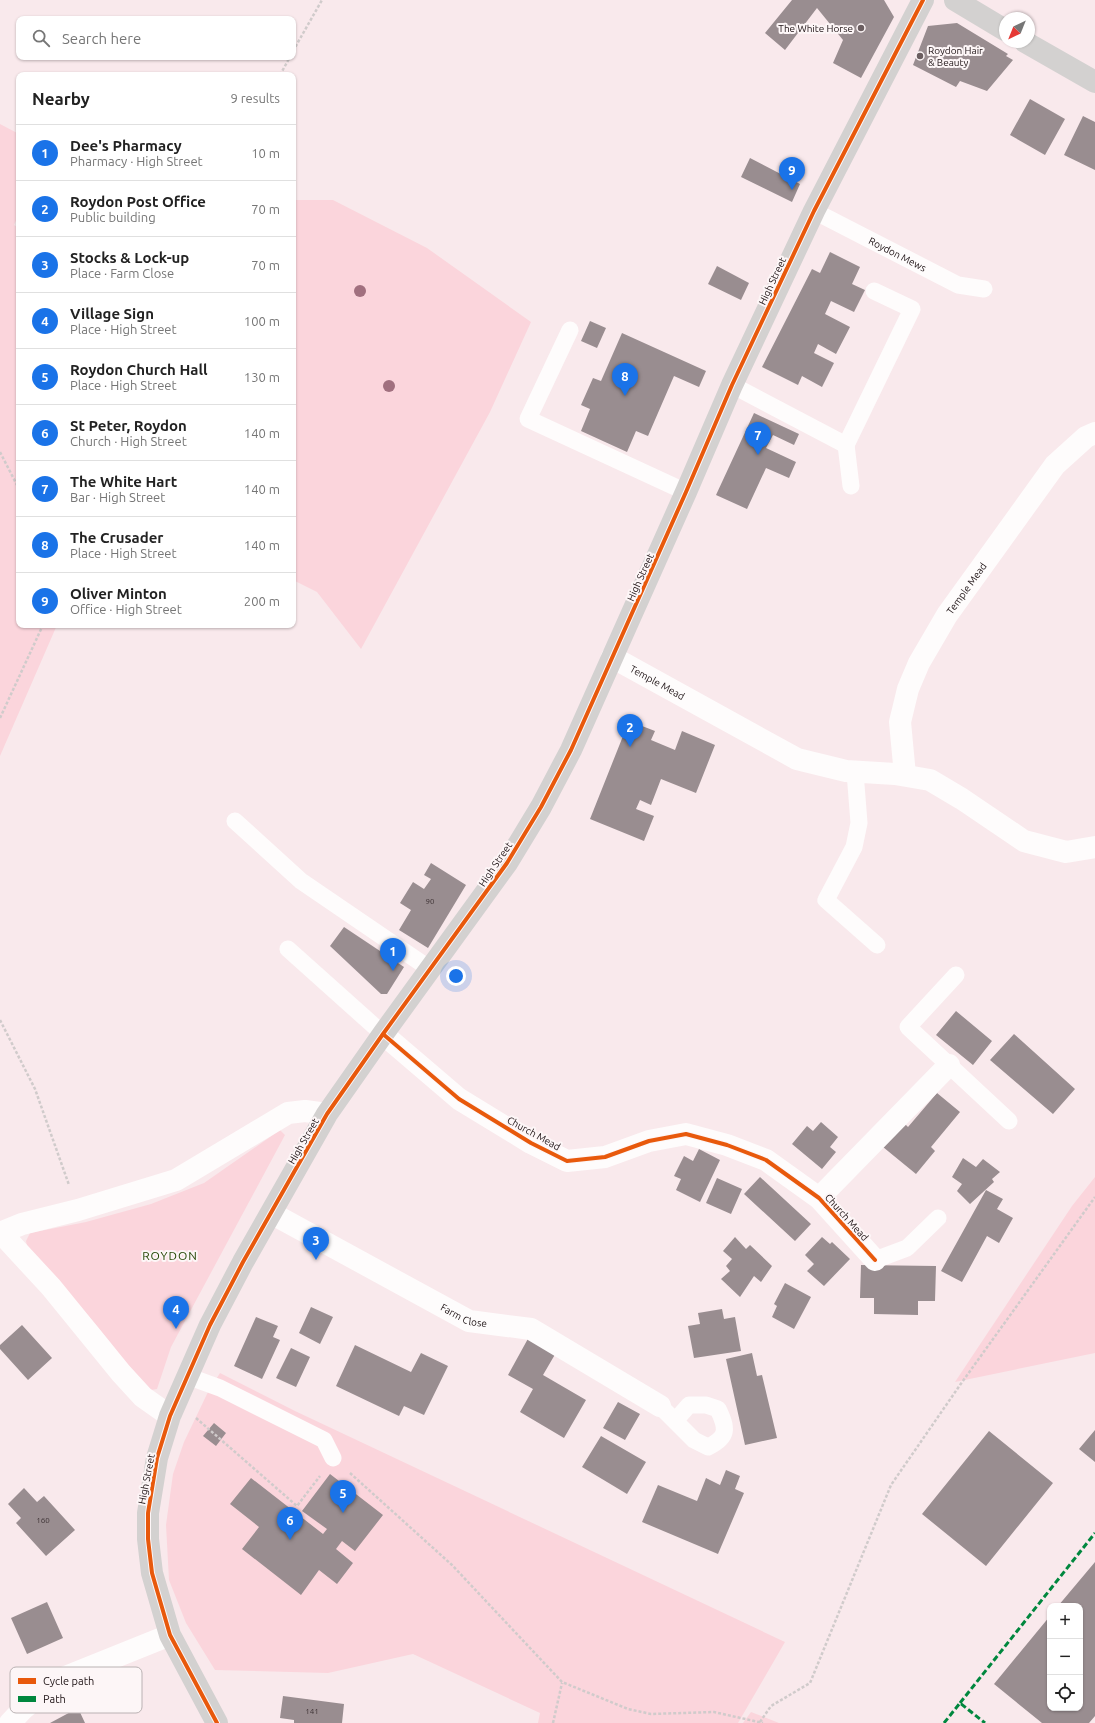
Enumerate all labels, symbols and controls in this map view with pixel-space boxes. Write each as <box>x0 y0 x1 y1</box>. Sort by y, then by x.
north arrow <box>999 12 1035 48</box>
search box <box>16 16 296 60</box>
place label: The White Horse <box>778 23 853 34</box>
marker: The White Horse <box>856 23 866 33</box>
icon: search <box>30 27 52 49</box>
text: Search here <box>62 30 141 47</box>
place label: Roydon Hair & Beauty <box>928 45 983 68</box>
marker: Roydon Hair & Beauty <box>915 51 925 61</box>
text: Nearby <box>32 89 90 108</box>
text: 9 results <box>230 91 280 105</box>
text: Dee's Pharmacy <box>70 137 182 154</box>
text: 1 <box>41 146 49 160</box>
text: 10 m <box>251 146 280 160</box>
text: Pharmacy · High Street <box>70 154 203 168</box>
pin: 9 <box>779 157 805 190</box>
text: Roydon Post Office <box>70 193 206 210</box>
text: 2 <box>41 202 49 216</box>
text: 70 m <box>251 202 280 216</box>
text: Public building <box>70 210 156 224</box>
street label: Roydon Mews <box>867 235 928 274</box>
text: Stocks & Lock-up <box>70 249 189 266</box>
street label: High Street <box>757 256 788 307</box>
text: 3 <box>41 258 49 272</box>
text: 70 m <box>251 258 280 272</box>
text: Place · Farm Close <box>70 266 174 280</box>
text: Village Sign <box>70 305 154 322</box>
text: 4 <box>41 314 49 328</box>
text: 100 m <box>244 314 280 328</box>
text: Place · High Street <box>70 322 177 336</box>
text: Roydon Church Hall <box>70 361 208 378</box>
pin: 8 <box>612 363 638 396</box>
text: 5 <box>41 370 49 384</box>
text: 130 m <box>244 370 280 384</box>
text: Place · High Street <box>70 378 177 392</box>
text: St Peter, Roydon <box>70 417 187 434</box>
pin: 7 <box>745 422 771 455</box>
text: 6 <box>41 426 49 440</box>
text: 140 m <box>244 426 280 440</box>
text: Church · High Street <box>70 434 187 448</box>
text: The White Hart <box>70 473 177 490</box>
text: 7 <box>41 482 49 496</box>
text: 140 m <box>244 482 280 496</box>
text: Bar · High Street <box>70 490 165 504</box>
text: The Crusader <box>70 529 164 546</box>
text: 8 <box>41 538 49 552</box>
text: 140 m <box>244 538 280 552</box>
text: Place · High Street <box>70 546 177 560</box>
street label: High Street <box>625 552 656 603</box>
street label: Temple Mead <box>944 561 989 616</box>
text: Oliver Minton <box>70 585 167 602</box>
text: 9 <box>41 594 49 608</box>
text: 200 m <box>244 594 280 608</box>
text: Office · High Street <box>70 602 182 616</box>
street label: Temple Mead <box>628 663 687 702</box>
pin: 2 <box>617 714 643 747</box>
street label: High Street <box>477 840 514 889</box>
house number: 90 <box>425 897 435 906</box>
pin: 1 <box>380 938 406 971</box>
your location <box>446 966 466 986</box>
street label: Church Mead <box>505 1114 562 1153</box>
street label: High Street <box>286 1116 321 1166</box>
street label: Church Mead <box>823 1192 871 1243</box>
pin: 3 <box>303 1227 329 1260</box>
district label: ROYDON <box>142 1249 198 1262</box>
pin: 4 <box>163 1296 189 1329</box>
street label: Farm Close <box>439 1302 488 1329</box>
street label: High Street <box>136 1453 157 1505</box>
pin: 5 <box>330 1480 356 1513</box>
pin: 6 <box>277 1507 303 1540</box>
house number: 160 <box>36 1516 50 1525</box>
map controls <box>1047 1603 1083 1711</box>
button: + <box>1047 1603 1083 1639</box>
button: − <box>1047 1639 1083 1675</box>
legend <box>10 1667 142 1713</box>
text: Cycle path <box>43 1675 94 1687</box>
button: locate <box>1047 1675 1083 1711</box>
text: Path <box>43 1693 66 1705</box>
house number: 141 <box>305 1707 319 1716</box>

